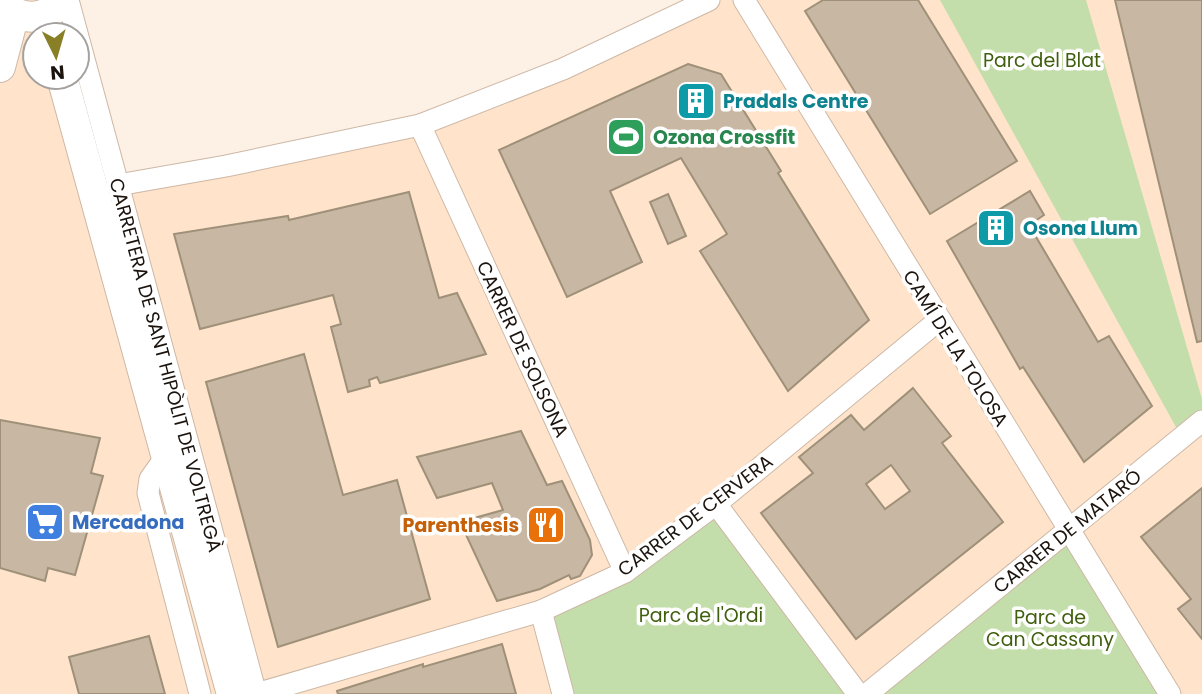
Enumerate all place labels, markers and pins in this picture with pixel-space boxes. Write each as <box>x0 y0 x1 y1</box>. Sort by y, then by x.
building icon: Pradals Centre <box>675 80 717 122</box>
place label: Pradals Centre <box>723 88 869 115</box>
sports icon: Ozona Crossfit <box>605 116 647 158</box>
place label: Ozona Crossfit <box>653 124 796 151</box>
building icon: Osona Llum <box>975 207 1017 249</box>
place label: Osona Llum <box>1023 215 1138 242</box>
supermarket icon: Mercadona <box>24 501 66 543</box>
restaurant icon: Parenthesis <box>525 504 567 546</box>
place label: Mercadona <box>72 509 184 536</box>
place label: Parenthesis <box>403 512 519 539</box>

